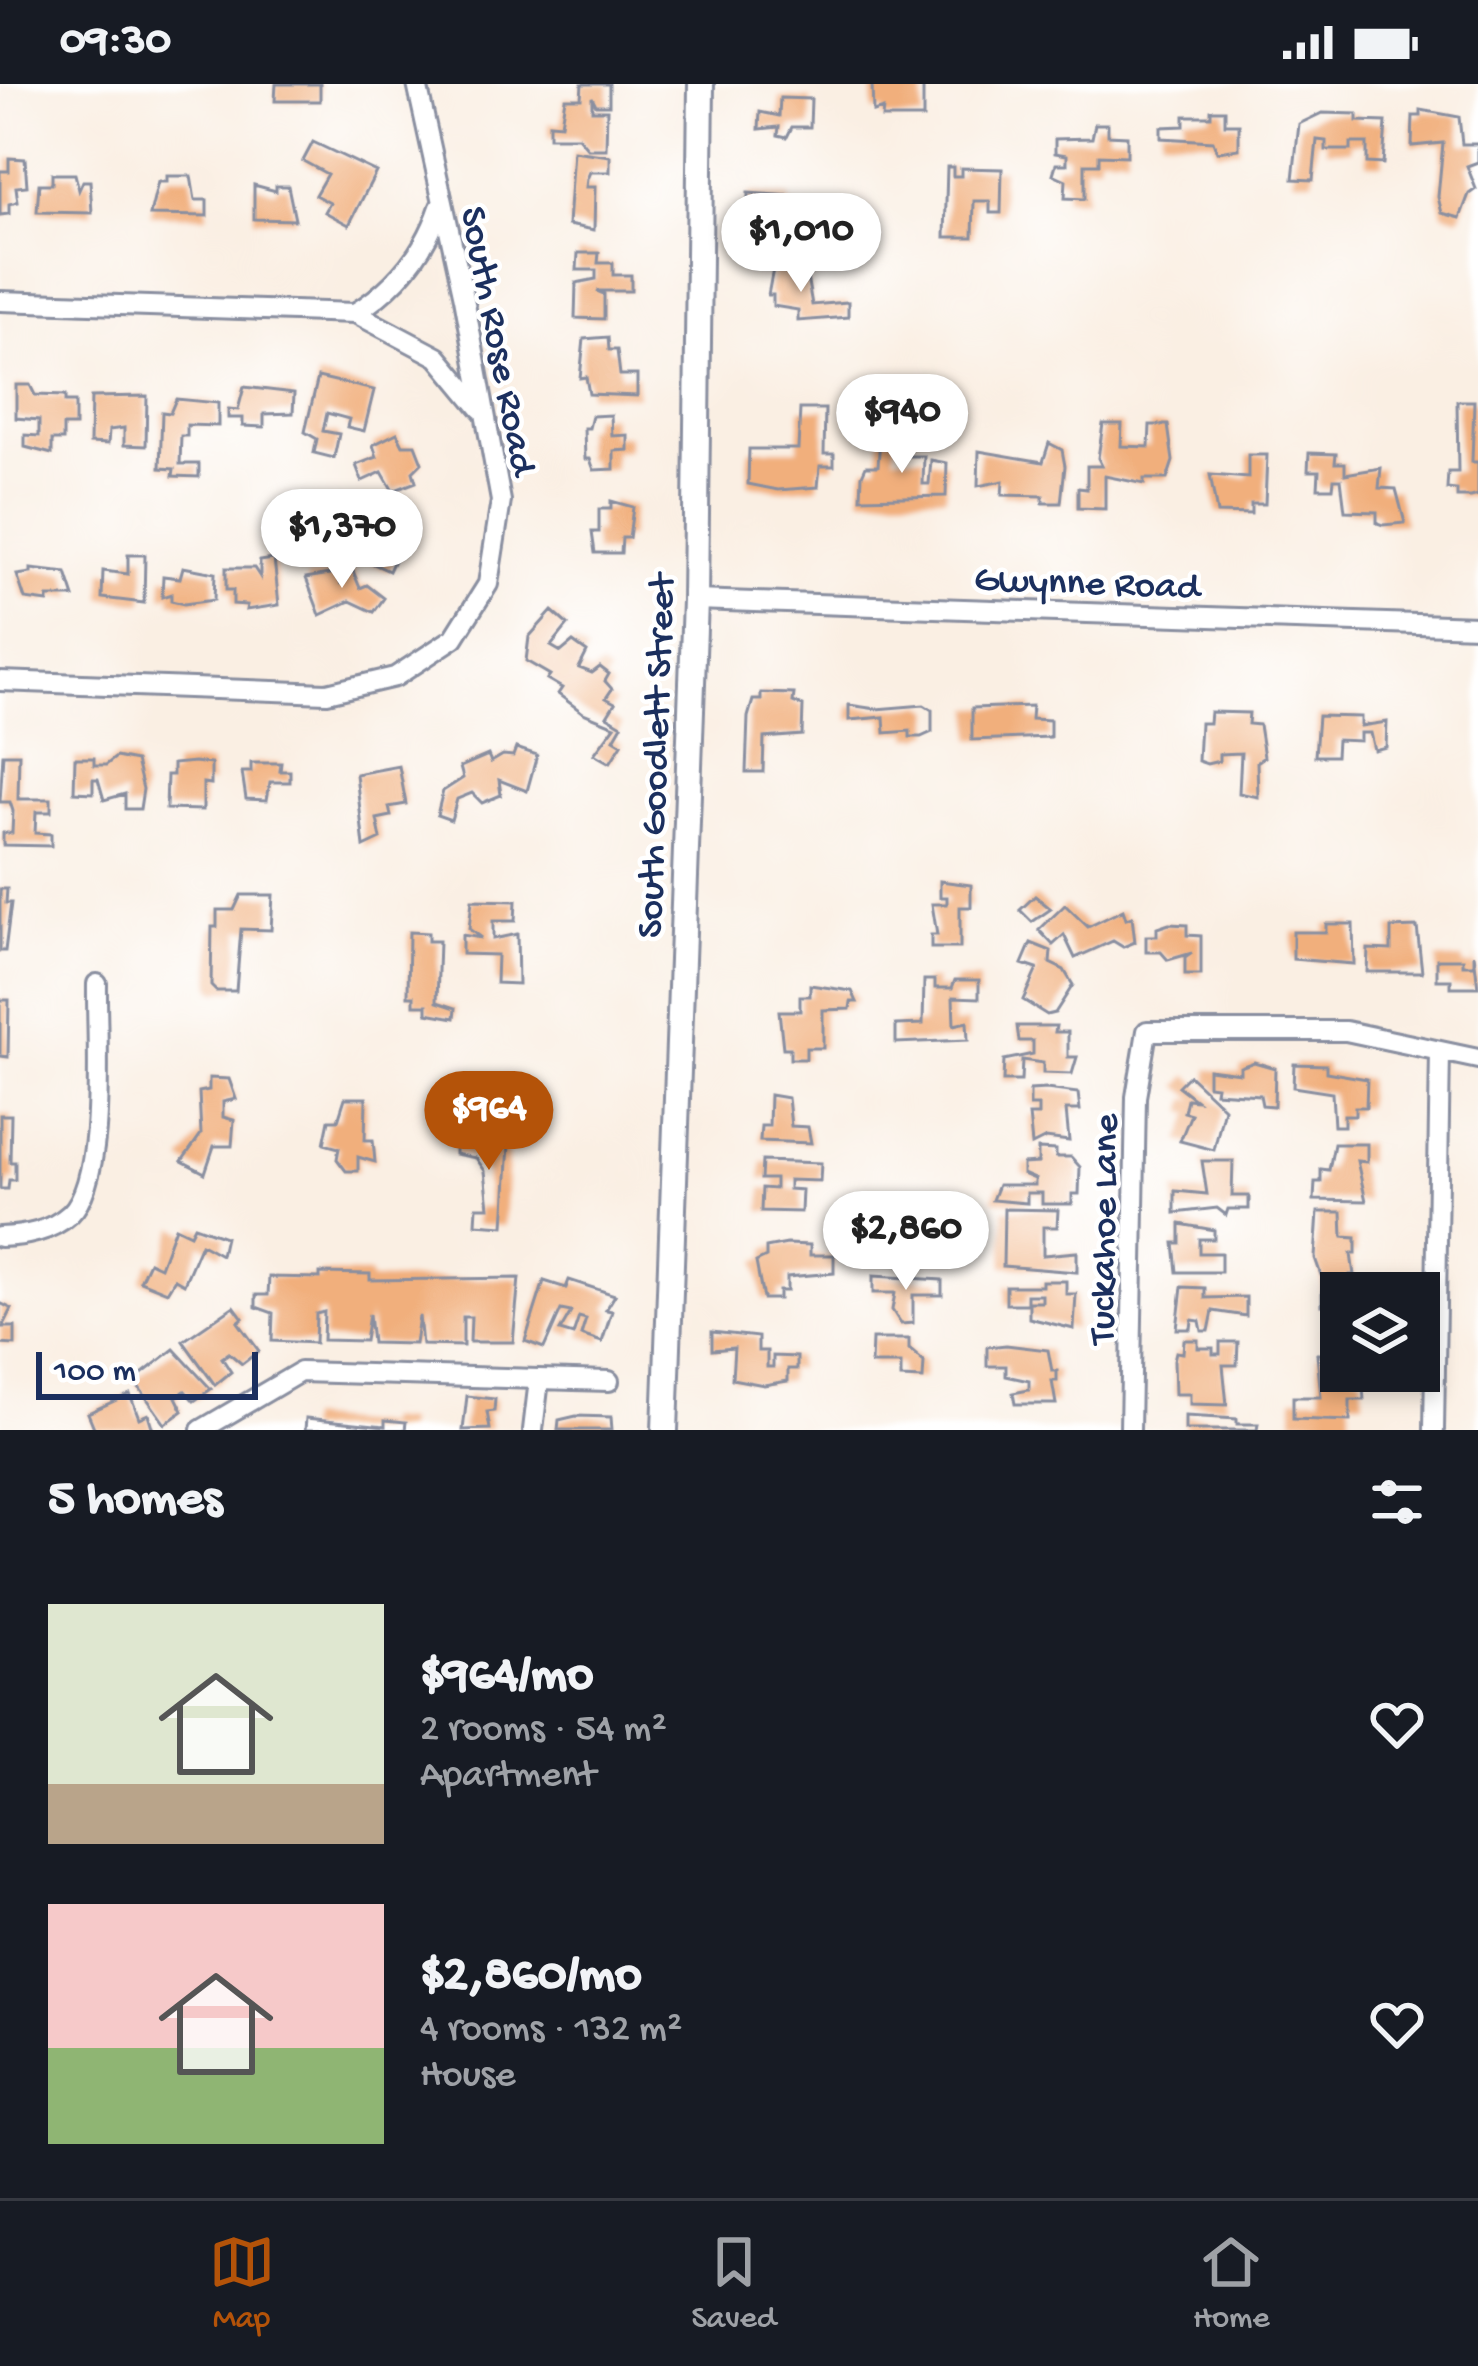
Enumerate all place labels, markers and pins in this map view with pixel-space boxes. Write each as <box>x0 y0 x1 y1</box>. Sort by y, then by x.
pin: $1,010 <box>703 193 899 295</box>
pin: $940 <box>831 374 973 476</box>
pin: $1,370 <box>244 489 440 591</box>
pin: $964 <box>418 1071 560 1173</box>
pin: $2,860 <box>808 1191 1004 1293</box>

